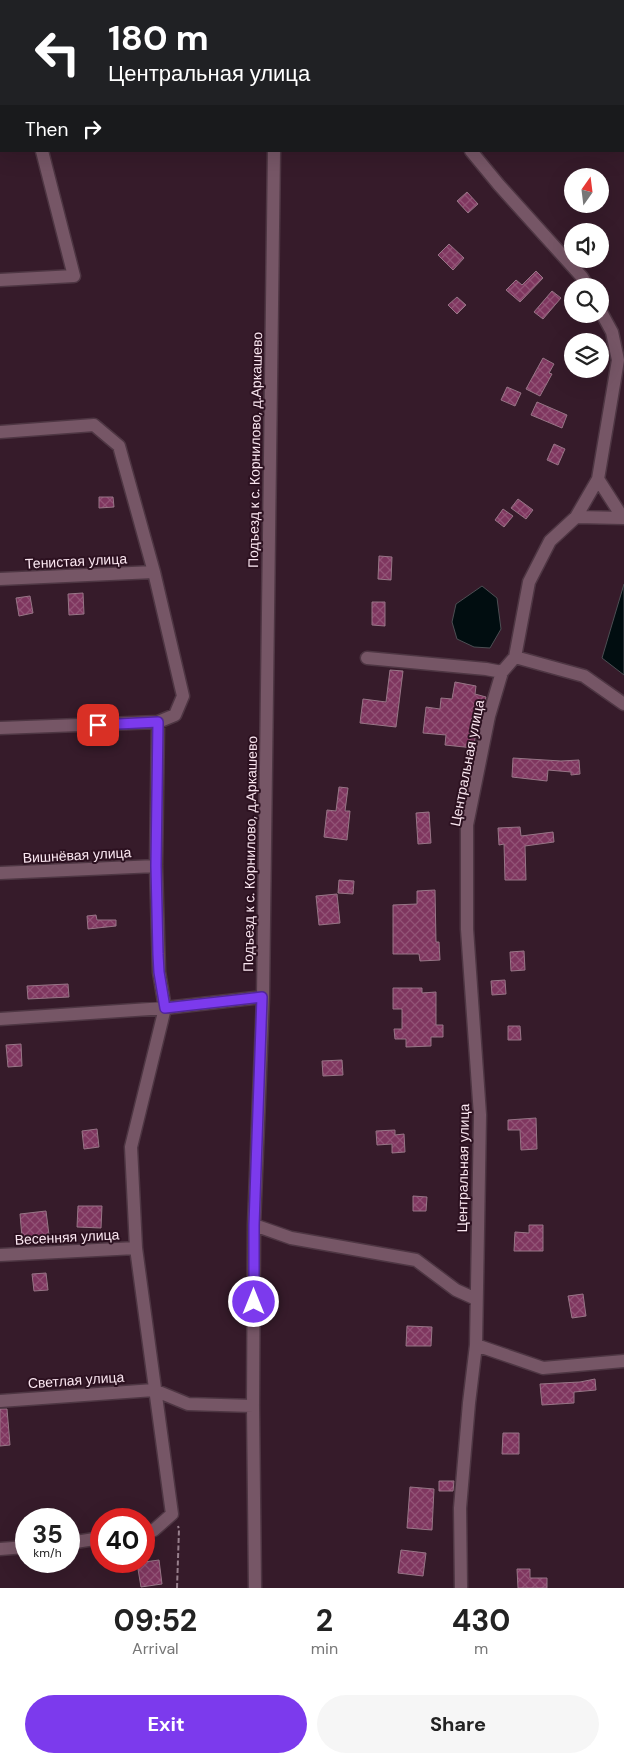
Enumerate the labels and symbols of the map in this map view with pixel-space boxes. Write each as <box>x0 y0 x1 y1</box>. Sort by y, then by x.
north arrow <box>564 168 609 212</box>
street label: Подъезд к с. Корнилово, д.Аркашево <box>244 332 266 568</box>
street label: Тенистая улица <box>25 549 128 573</box>
street label: Центральная улица <box>446 698 488 828</box>
pin <box>77 704 119 746</box>
street label: Подъезд к с. Корнилово, д.Аркашево <box>239 736 261 972</box>
street label: Вишнёвая улица <box>22 843 132 867</box>
street label: Центральная улица <box>453 1103 473 1232</box>
street label: Весенняя улица <box>14 1225 120 1249</box>
position arrow <box>227 1275 279 1327</box>
street label: Светлая улица <box>27 1368 125 1392</box>
speed limit sign: 40 <box>90 1508 155 1573</box>

